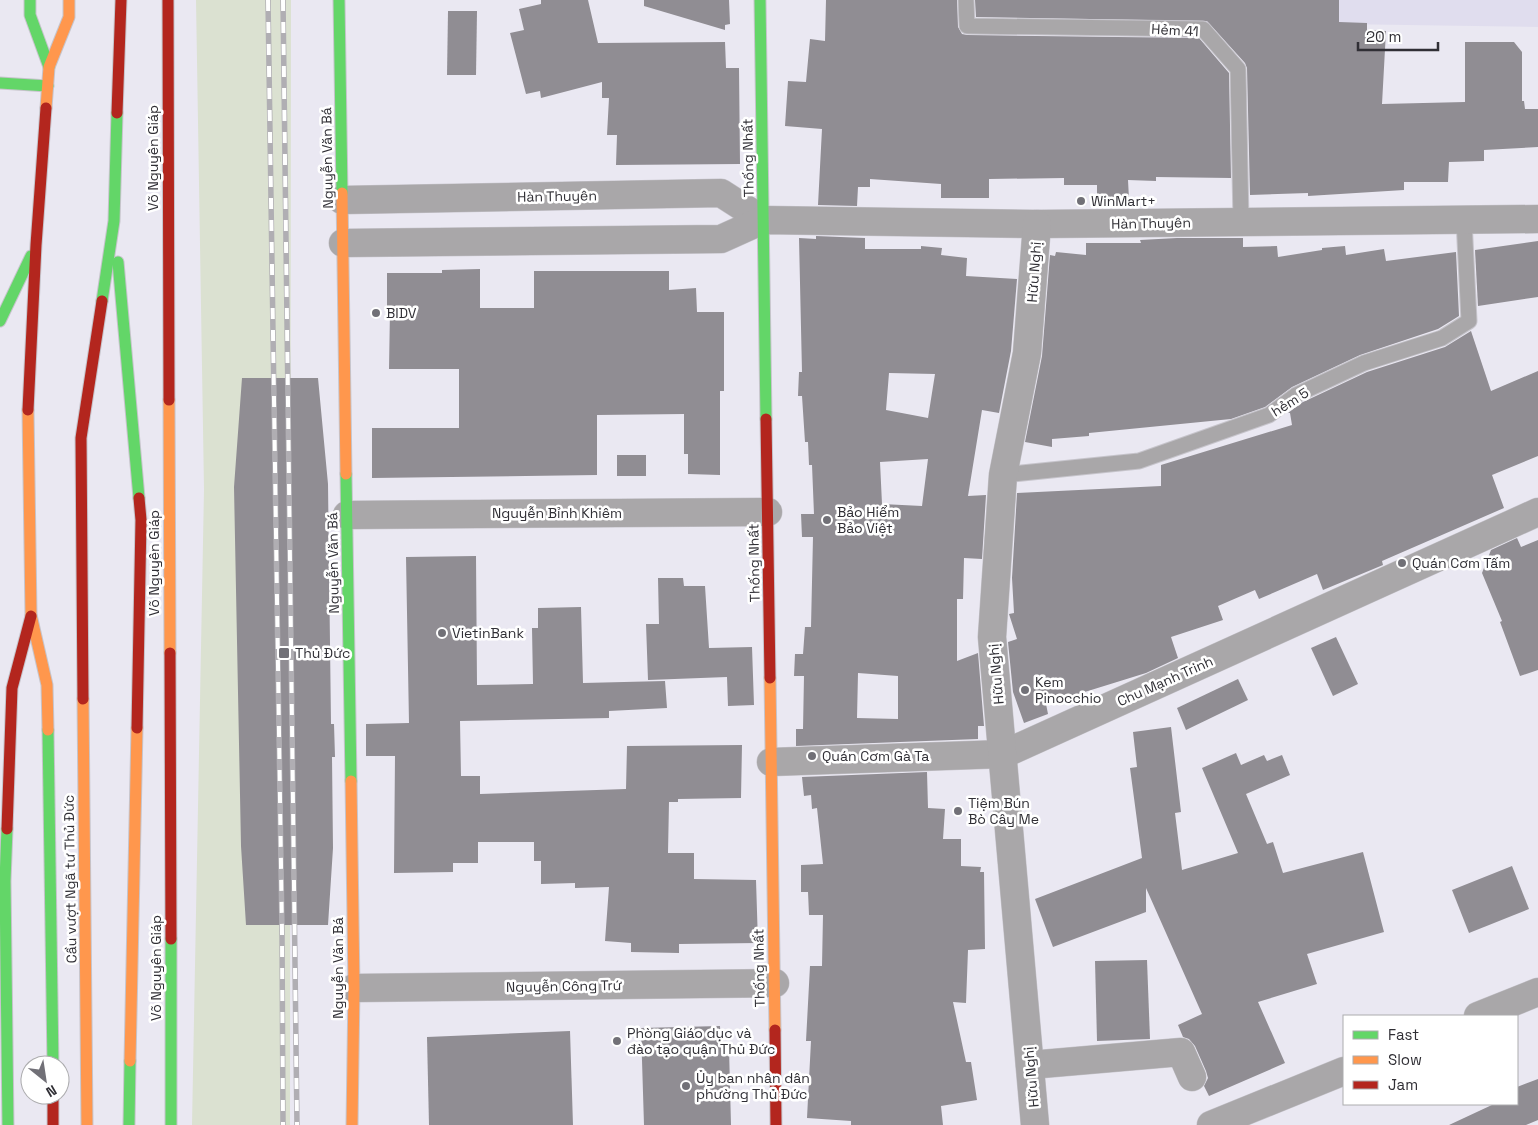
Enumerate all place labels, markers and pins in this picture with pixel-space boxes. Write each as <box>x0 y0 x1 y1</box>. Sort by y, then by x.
place label: WinMart+ <box>1091 192 1156 210</box>
marker: WinMart+ <box>1075 195 1087 207</box>
place label: BIDV <box>386 304 417 322</box>
marker: BIDV <box>370 307 382 319</box>
place label: Bảo Hiểm Bảo Việt <box>837 503 899 537</box>
marker: Bảo Hiểm Bảo Việt <box>821 514 833 526</box>
place label: Quán Cơm Tấm <box>1412 554 1510 572</box>
marker: Quán Cơm Tấm <box>1396 557 1408 569</box>
place label: VietinBank <box>452 624 524 642</box>
marker: VietinBank <box>436 627 448 639</box>
place label: Thủ Đức <box>295 644 350 662</box>
marker: Thủ Đức <box>277 646 291 660</box>
place label: Kem Pinocchio <box>1035 673 1102 707</box>
marker: Kem Pinocchio <box>1019 684 1031 696</box>
place label: Quán Cơm Gà Ta <box>822 747 929 765</box>
marker: Quán Cơm Gà Ta <box>806 750 818 762</box>
place label: Tiệm Bún Bò Cây Me <box>968 794 1039 828</box>
marker: Tiệm Bún Bò Cây Me <box>952 805 964 817</box>
place label: Phòng Giáo dục và đào tạo quận Thủ Đức <box>627 1024 775 1058</box>
marker: Phòng Giáo dục và đào tạo quận Thủ Đức <box>611 1035 623 1047</box>
place label: Ủy ban nhân dân phường Thủ Đức <box>696 1069 810 1103</box>
marker: Ủy ban nhân dân phường Thủ Đức <box>680 1080 692 1092</box>

